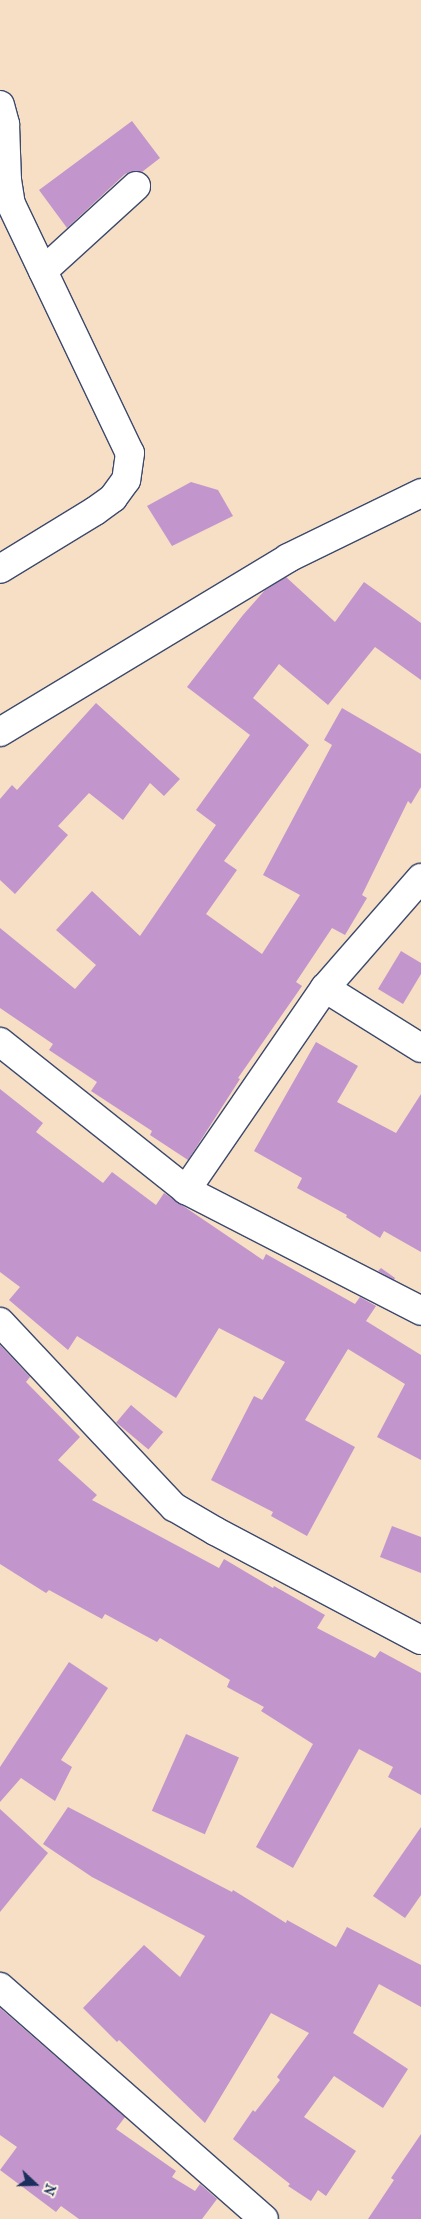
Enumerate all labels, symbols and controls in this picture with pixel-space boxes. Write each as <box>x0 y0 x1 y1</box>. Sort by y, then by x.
north arrow <box>10 2159 60 2209</box>
text: N <box>40 2182 59 2198</box>

